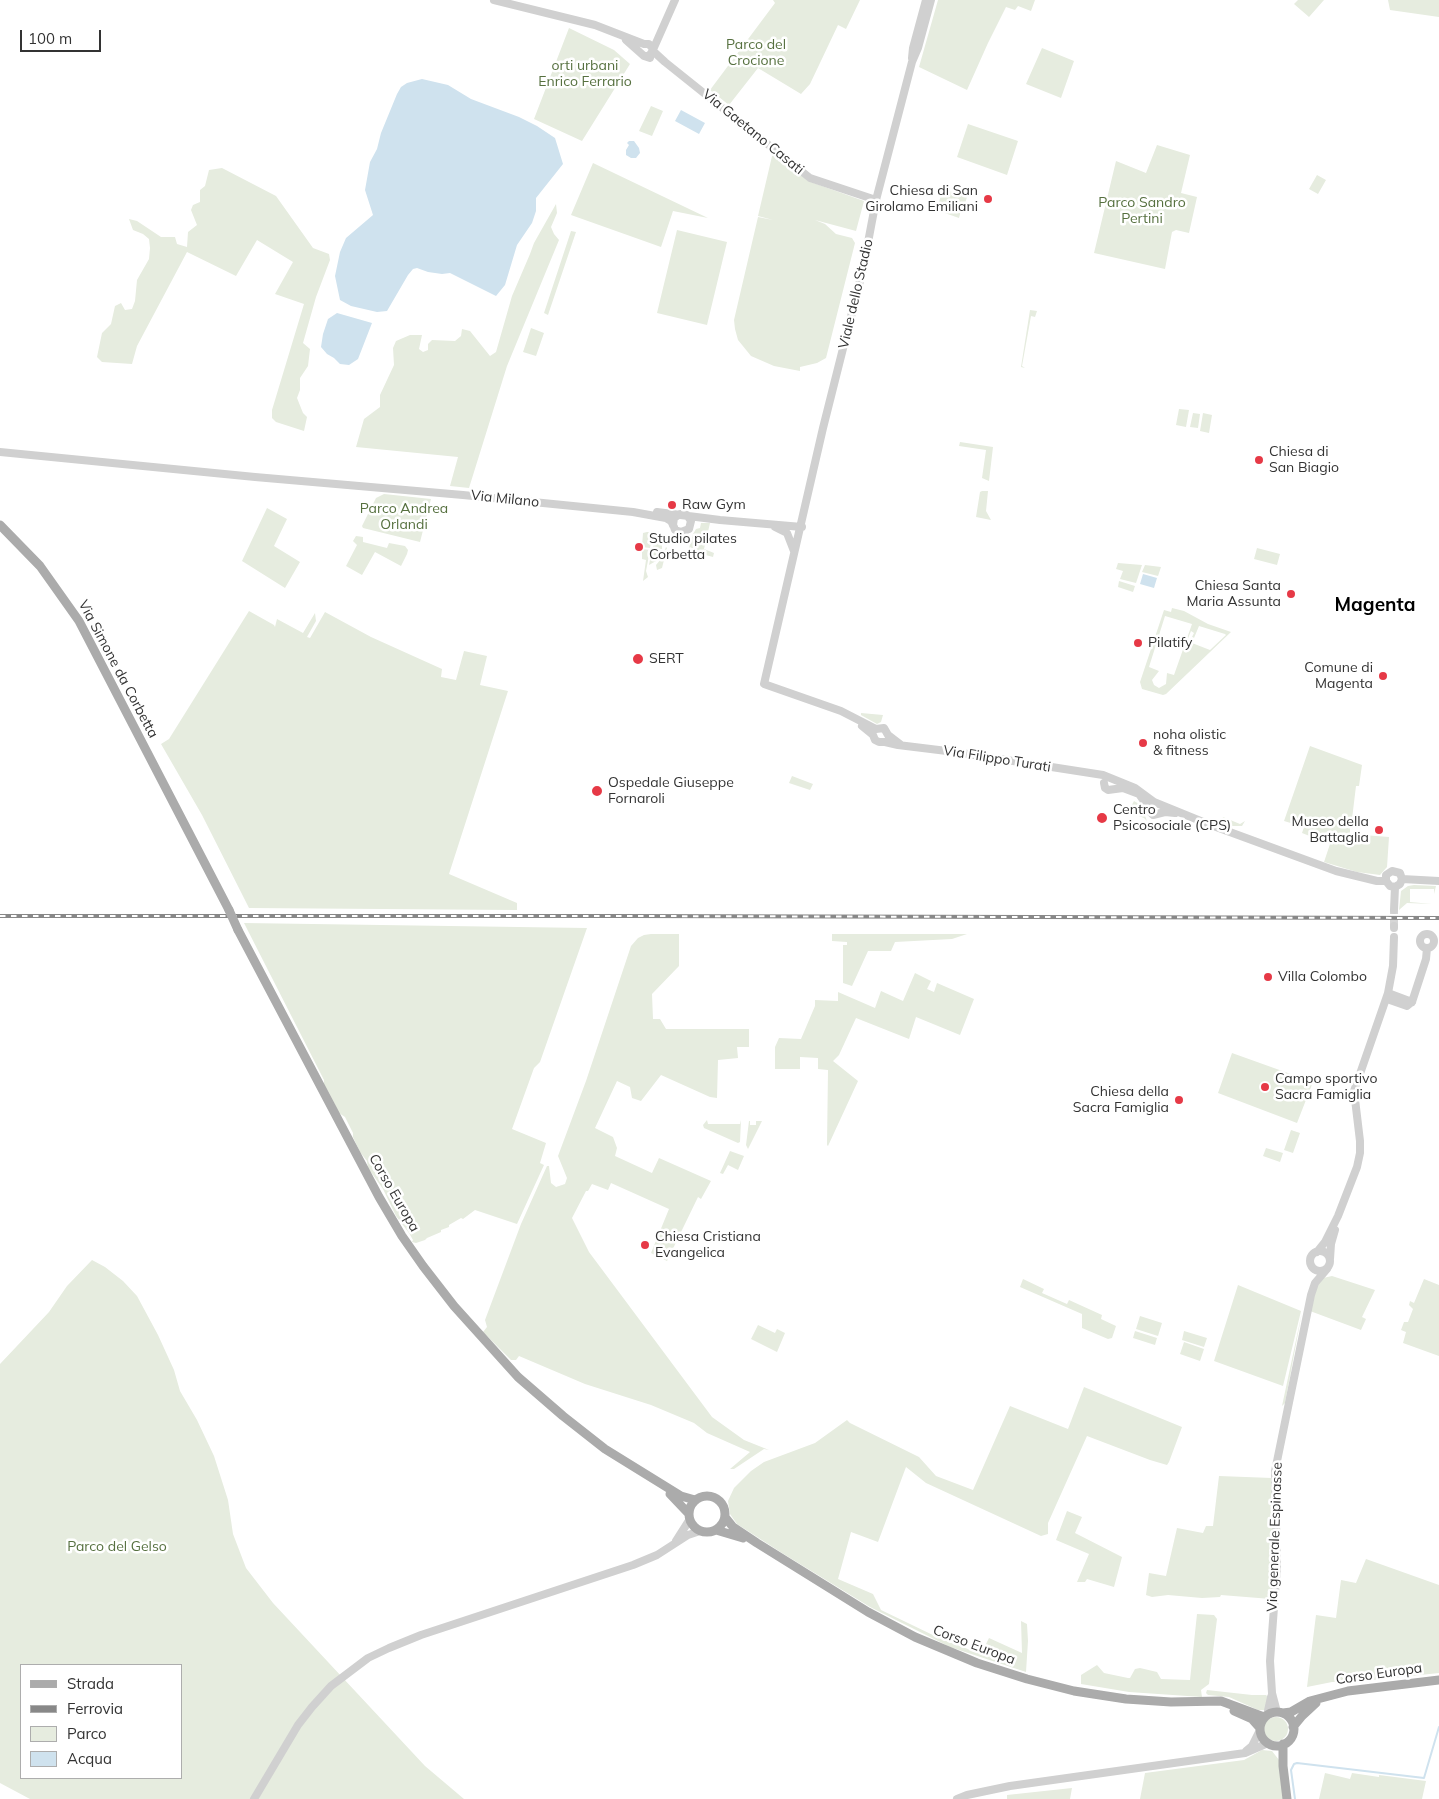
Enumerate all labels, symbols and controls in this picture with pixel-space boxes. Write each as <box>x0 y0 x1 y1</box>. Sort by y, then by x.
scale bar <box>22 20 104 52</box>
text: 100 m <box>28 29 72 48</box>
park label: Parco del Crocione <box>726 37 786 70</box>
park label: orti urbani Enrico Ferrario <box>538 58 632 90</box>
street label: Via Gaetano Casati <box>699 86 807 178</box>
place label: Chiesa di San Girolamo Emiliani <box>865 183 978 216</box>
marker: Chiesa di San Girolamo Emiliani <box>982 193 994 205</box>
park label: Parco Sandro Pertini <box>1098 195 1186 228</box>
street label: Viale dello Stadio <box>835 237 877 351</box>
place label: Chiesa di San Biagio <box>1269 444 1339 477</box>
marker: Chiesa di San Biagio <box>1253 454 1265 466</box>
street label: Via Milano <box>470 487 540 511</box>
place label: Raw Gym <box>682 497 746 513</box>
marker: Raw Gym <box>666 499 678 511</box>
park label: Parco Andrea Orlandi <box>360 501 448 534</box>
place label: Studio pilates Corbetta <box>649 531 737 564</box>
marker: Studio pilates Corbetta <box>633 541 645 553</box>
place label: Chiesa Santa Maria Assunta <box>1186 578 1281 610</box>
marker: Chiesa Santa Maria Assunta <box>1285 588 1297 600</box>
district label: Magenta <box>1335 594 1415 616</box>
street label: Via Simone da Corbetta <box>75 597 161 741</box>
place label: Pilatify <box>1148 635 1192 651</box>
marker: Pilatify <box>1132 637 1144 649</box>
place label: SERT <box>649 651 684 667</box>
marker: SERT <box>631 652 645 666</box>
place label: Comune di Magenta <box>1304 660 1373 692</box>
marker: Comune di Magenta <box>1377 670 1389 682</box>
place label: noha olistic & fitness <box>1153 727 1226 760</box>
marker: noha olistic & fitness <box>1137 737 1149 749</box>
street label: Via Filippo Turati <box>942 742 1052 776</box>
place label: Ospedale Giuseppe Fornaroli <box>608 775 734 808</box>
marker: Ospedale Giuseppe Fornaroli <box>590 784 604 798</box>
place label: Centro Psicosociale (CPS) <box>1113 802 1231 834</box>
marker: Centro Psicosociale (CPS) <box>1095 811 1109 825</box>
place label: Museo della Battaglia <box>1292 814 1369 846</box>
marker: Museo della Battaglia <box>1373 824 1385 836</box>
place label: Villa Colombo <box>1278 969 1367 985</box>
marker: Villa Colombo <box>1262 971 1274 983</box>
place label: Campo sportivo Sacra Famiglia <box>1275 1071 1377 1104</box>
marker: Campo sportivo Sacra Famiglia <box>1259 1081 1271 1093</box>
place label: Chiesa della Sacra Famiglia <box>1073 1084 1169 1116</box>
marker: Chiesa della Sacra Famiglia <box>1173 1094 1185 1106</box>
street label: Corso Europa <box>365 1151 423 1235</box>
place label: Chiesa Cristiana Evangelica <box>655 1229 761 1262</box>
marker: Chiesa Cristiana Evangelica <box>639 1239 651 1251</box>
street label: Via generale Espinasse <box>1264 1462 1286 1612</box>
park label: Parco del Gelso <box>67 1539 167 1555</box>
street label: Corso Europa <box>930 1622 1018 1668</box>
street label: Corso Europa <box>1335 1660 1423 1688</box>
legend <box>20 1664 182 1779</box>
text: Strada <box>67 1674 114 1693</box>
text: Ferrovia <box>67 1699 123 1718</box>
text: Parco <box>67 1724 107 1743</box>
text: Acqua <box>67 1749 112 1768</box>

